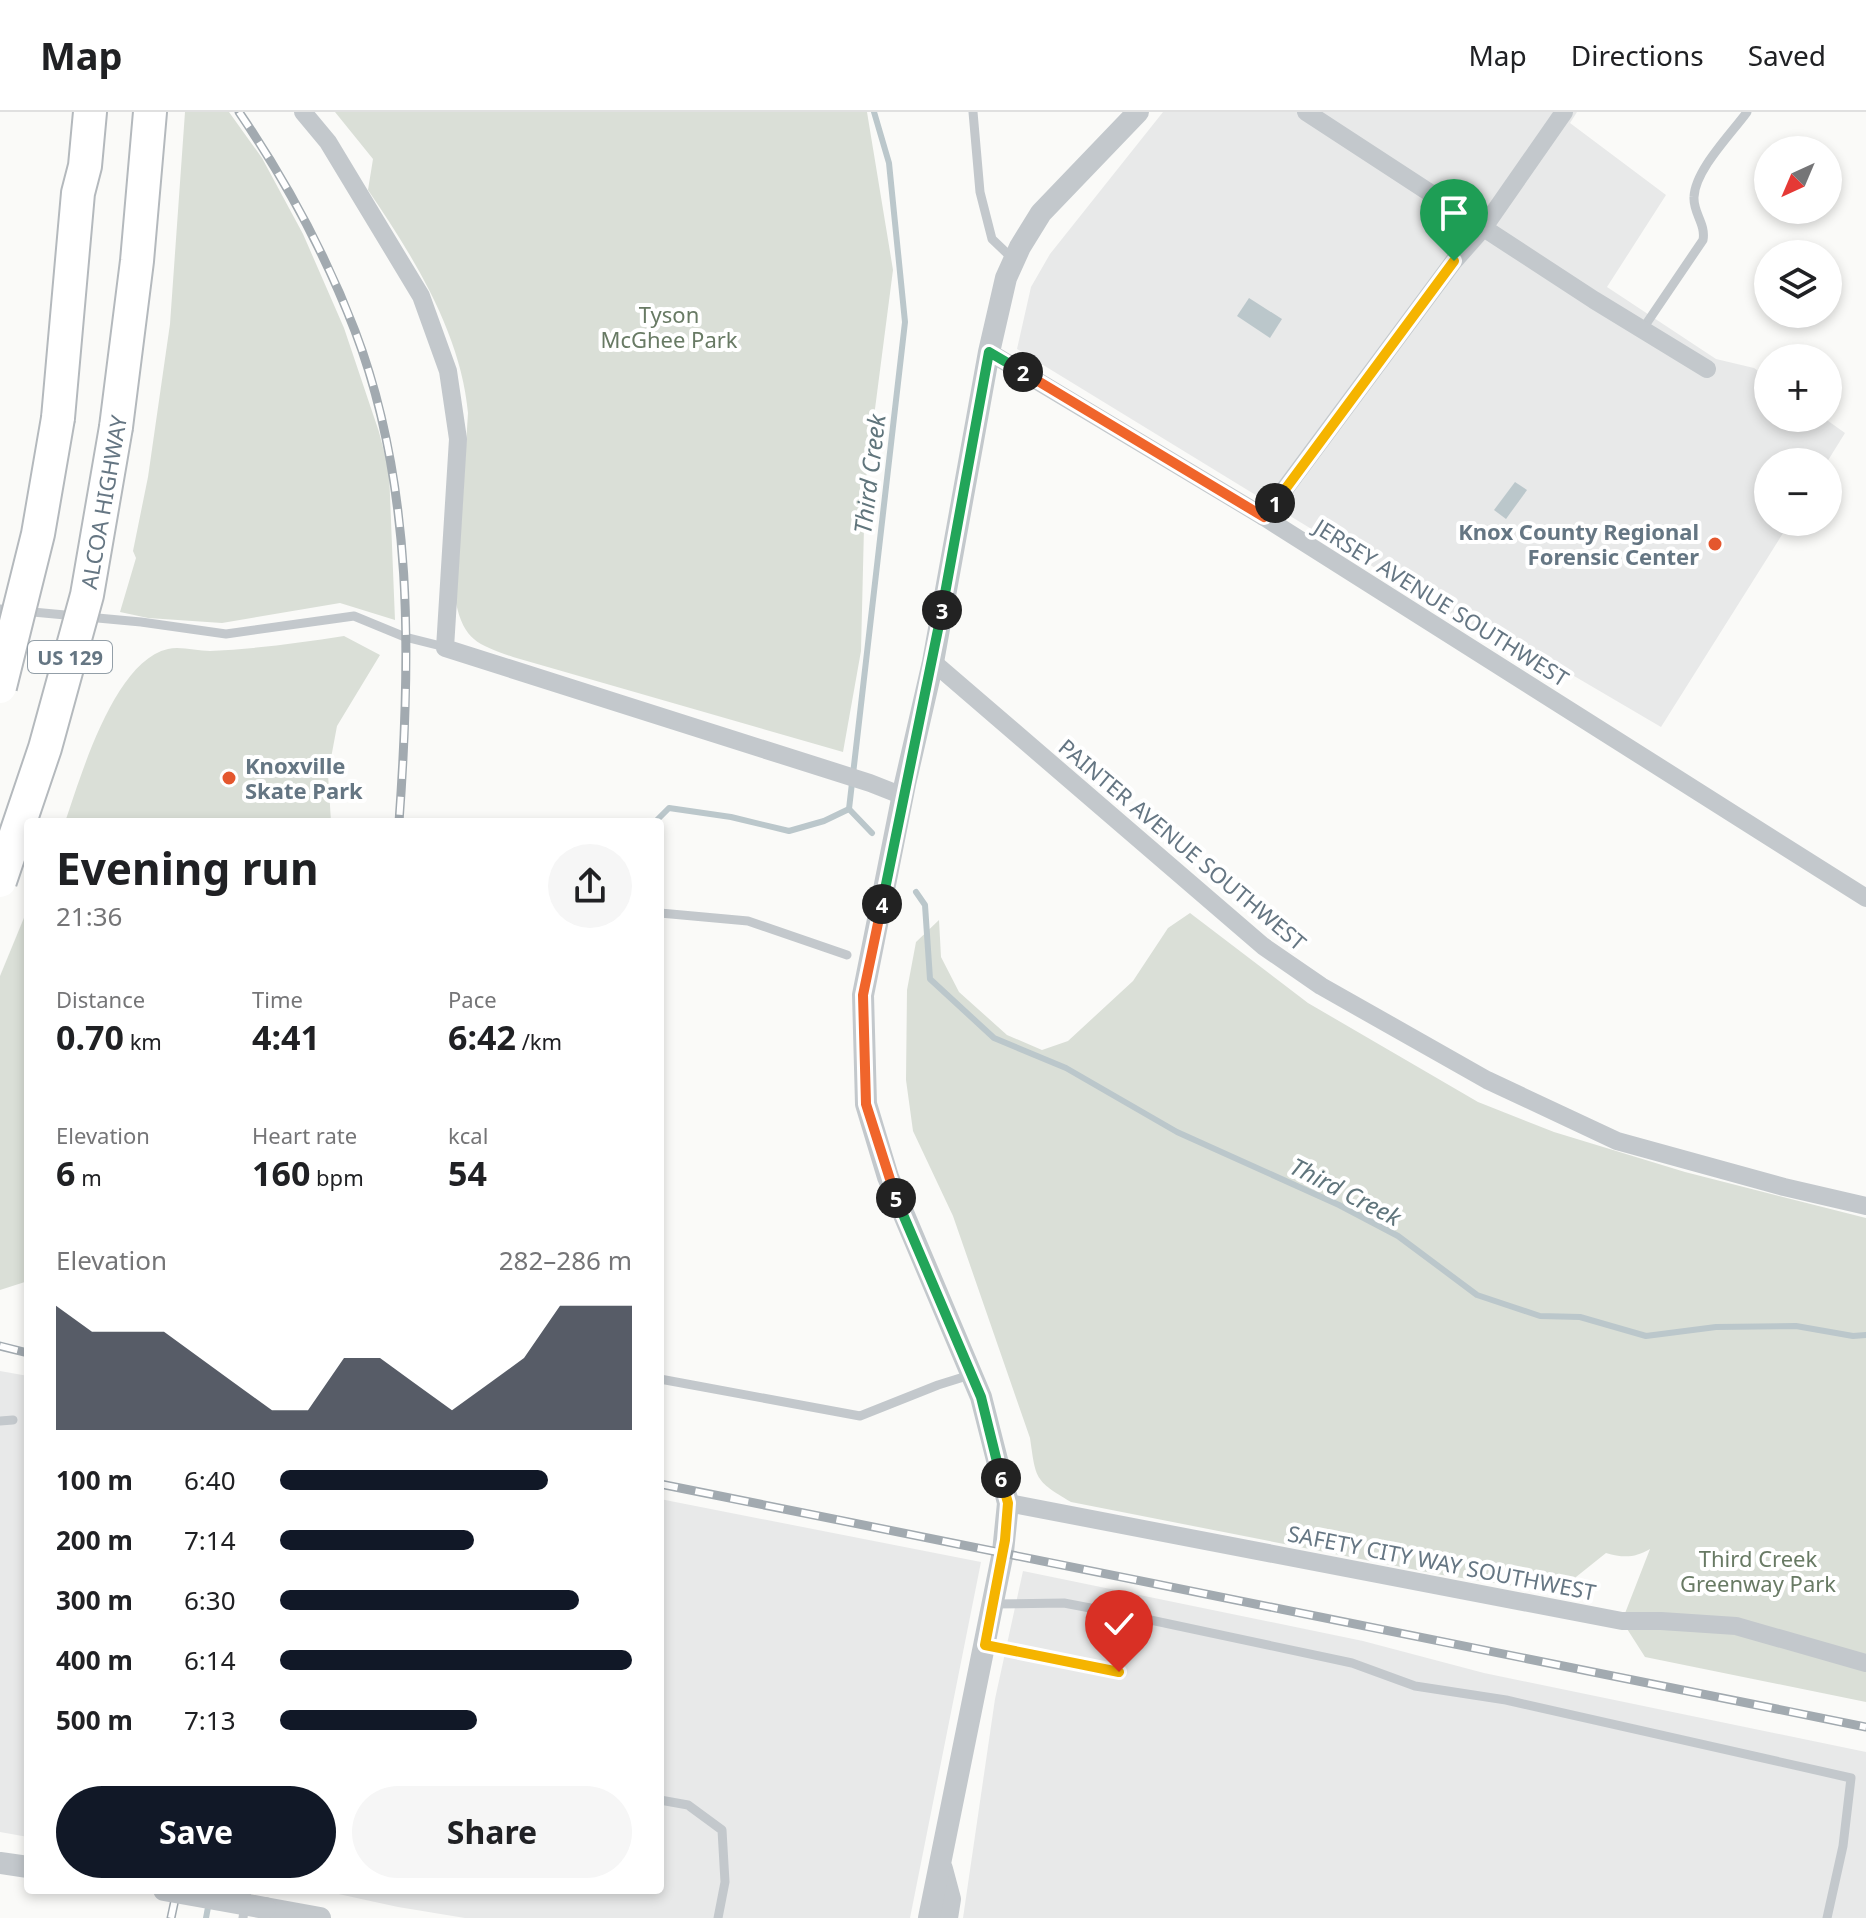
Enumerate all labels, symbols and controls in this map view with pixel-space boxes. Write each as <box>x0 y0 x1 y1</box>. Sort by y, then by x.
text: Map <box>40 29 123 81</box>
text: Map <box>1468 36 1527 74</box>
text: Directions <box>1571 36 1704 74</box>
text: Saved <box>1748 36 1826 74</box>
north arrow <box>1754 136 1842 224</box>
map controls <box>1754 136 1842 536</box>
pin <box>1420 179 1488 261</box>
icon: arrive <box>1432 191 1476 235</box>
button: layers <box>1754 240 1842 328</box>
park label: Tyson McGhee Park <box>600 299 738 354</box>
button: + <box>1754 344 1842 432</box>
pin: 2 <box>1003 352 1043 392</box>
text: 2 <box>1017 357 1029 387</box>
water label: Third Creek <box>845 411 893 536</box>
street label: ALCOA HIGHWAY <box>73 412 133 591</box>
button: − <box>1754 448 1842 536</box>
pin: 1 <box>1255 483 1295 523</box>
text: 1 <box>1269 488 1281 518</box>
street label: JERSEY AVENUE SOUTHWEST <box>1307 510 1575 693</box>
place label: Knox County Regional Forensic Center <box>1458 516 1699 571</box>
marker: Knox County Regional Forensic Center <box>1706 535 1724 553</box>
pin: 3 <box>922 590 962 630</box>
text: 3 <box>936 595 948 625</box>
road number: US 129 <box>28 641 112 673</box>
street label: PAINTER AVENUE SOUTHWEST <box>1053 731 1313 957</box>
place label: Knoxville Skate Park <box>245 750 363 805</box>
marker: Knoxville Skate Park <box>220 769 238 787</box>
text: Evening run <box>56 838 319 898</box>
button: share <box>548 844 632 928</box>
pin: 4 <box>862 884 902 924</box>
text: 4 <box>876 889 888 919</box>
text: 21:36 <box>56 898 122 934</box>
text: Distance <box>56 984 145 1014</box>
text: Time <box>252 984 303 1014</box>
text: Pace <box>448 984 497 1014</box>
text: 0.70 <box>56 1014 124 1060</box>
text: 4:41 <box>252 1014 320 1060</box>
text: 6:42 <box>448 1014 516 1060</box>
text: km <box>124 1026 162 1056</box>
text: /km <box>516 1026 562 1056</box>
text: Elevation <box>56 1120 150 1150</box>
text: Heart rate <box>252 1120 357 1150</box>
text: kcal <box>448 1120 488 1150</box>
water label: Third Creek <box>1285 1149 1408 1234</box>
text: 6 <box>56 1150 75 1196</box>
text: 160 <box>252 1150 310 1196</box>
text: 54 <box>448 1150 487 1196</box>
text: m <box>75 1162 102 1192</box>
text: bpm <box>310 1162 364 1192</box>
pin: 5 <box>876 1178 916 1218</box>
text: 5 <box>890 1183 902 1213</box>
text: Elevation <box>56 1242 167 1278</box>
text: 282–286 m <box>499 1242 632 1278</box>
pin: 6 <box>981 1458 1021 1498</box>
text: 100 m <box>56 1462 133 1498</box>
text: 6:40 <box>184 1462 236 1498</box>
text: 6 <box>995 1463 1007 1493</box>
street label: SAFETY CITY WAY SOUTHWEST <box>1285 1517 1599 1607</box>
text: 200 m <box>56 1522 133 1558</box>
text: 7:14 <box>184 1522 236 1558</box>
park label: Third Creek Greenway Park <box>1680 1543 1836 1598</box>
text: 300 m <box>56 1582 133 1618</box>
text: 6:30 <box>184 1582 236 1618</box>
pin <box>1085 1590 1153 1672</box>
icon: check <box>1097 1602 1141 1646</box>
text: 400 m <box>56 1642 133 1678</box>
text: 6:14 <box>184 1642 236 1678</box>
text: 500 m <box>56 1702 133 1738</box>
text: 7:13 <box>184 1702 236 1738</box>
button: Save <box>56 1786 336 1878</box>
button: Share <box>352 1786 632 1878</box>

